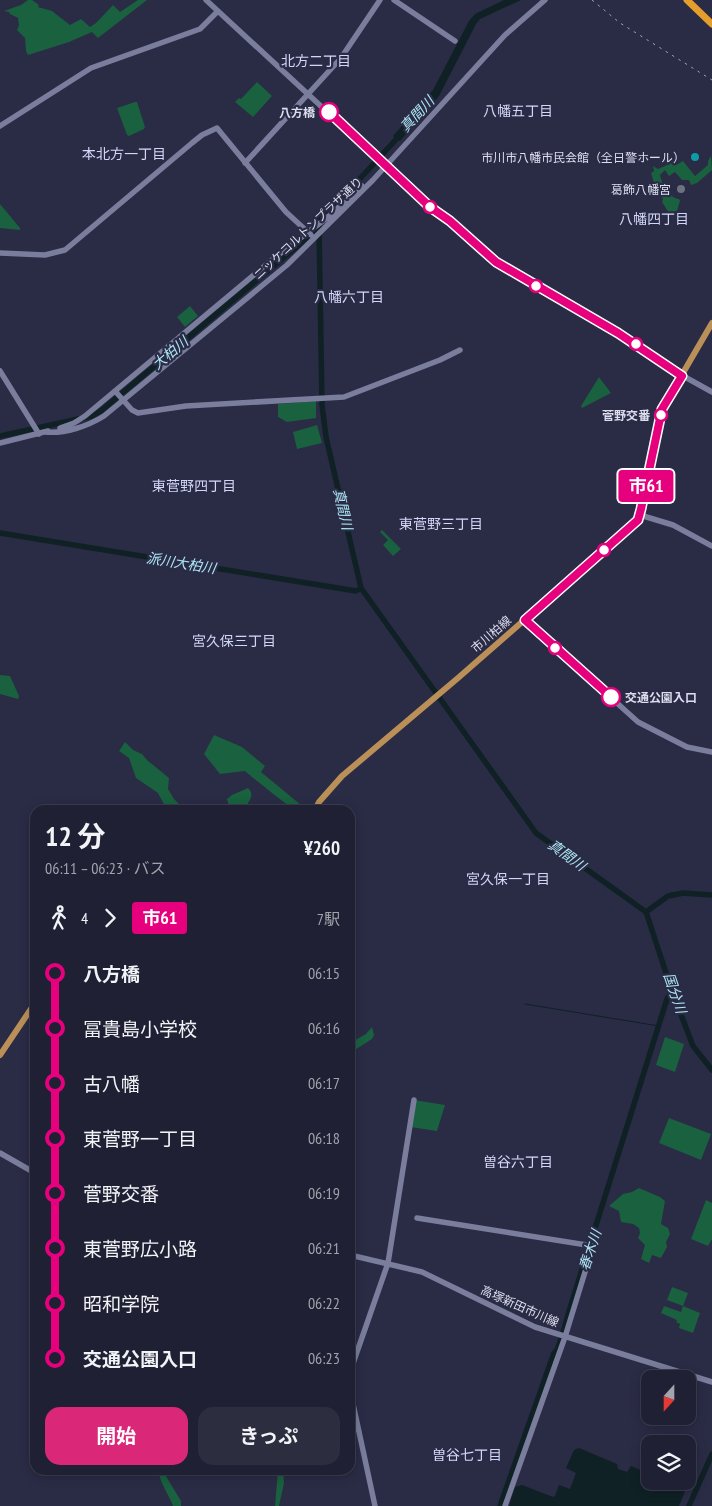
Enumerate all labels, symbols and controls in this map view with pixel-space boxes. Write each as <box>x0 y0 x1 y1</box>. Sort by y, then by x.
district label: 北方二丁目 <box>281 52 351 70</box>
water label: 真間川 <box>396 91 439 135</box>
marker: 八方橋 <box>319 102 339 122</box>
district label: 八幡五丁目 <box>483 102 553 120</box>
place label: 八方橋 <box>279 105 316 120</box>
district label: 本北方一丁目 <box>82 145 166 163</box>
place label: 市川市八幡市民会館（全日警ホール） <box>481 150 685 165</box>
marker: 市川市八幡市民会館（全日警ホール） <box>689 151 701 163</box>
street label: ニッケコルトンプラザ通り <box>250 174 366 282</box>
place label: 葛飾八幡宮 <box>611 182 671 197</box>
marker: 葛飾八幡宮 <box>675 183 687 195</box>
unlabelled marker <box>423 200 437 214</box>
district label: 八幡四丁目 <box>619 210 689 228</box>
unlabelled marker <box>529 279 543 293</box>
district label: 八幡六丁目 <box>314 288 384 306</box>
water label: 大柏川 <box>148 331 193 373</box>
unlabelled marker <box>629 337 643 351</box>
place label: 菅野交番 <box>602 408 651 423</box>
marker: 菅野交番 <box>654 408 668 422</box>
line badge: 市61 <box>617 470 675 502</box>
text: 市61 <box>628 474 664 497</box>
district label: 東菅野四丁目 <box>152 477 236 495</box>
water label: 真間川 <box>330 487 357 533</box>
district label: 東菅野三丁目 <box>399 515 483 533</box>
unlabelled marker <box>597 543 611 557</box>
water label: 派川大柏川 <box>145 549 219 578</box>
street label: 市川柏線 <box>468 613 514 655</box>
district label: 宮久保三丁目 <box>192 632 276 650</box>
unlabelled marker <box>548 641 562 655</box>
marker: 交通公園入口 <box>601 687 621 707</box>
place label: 交通公園入口 <box>625 690 697 705</box>
text: 12 分 <box>45 817 106 854</box>
water label: 真間川 <box>545 835 591 876</box>
text: ¥260 <box>304 836 340 860</box>
text: 06:11 – 06:23 · バス <box>45 858 165 878</box>
district label: 宮久保一丁目 <box>466 870 550 888</box>
icon: walk <box>45 904 73 932</box>
icon: forward <box>96 904 124 932</box>
text: 市61 <box>142 906 177 929</box>
text: 4 <box>81 908 88 928</box>
text: 7駅 <box>317 909 340 929</box>
text: 八方橋 <box>83 962 140 986</box>
text: 06:15 <box>308 963 340 983</box>
water label: 国分川 <box>660 970 691 1018</box>
text: 冨貴島小学校 <box>83 1017 197 1041</box>
text: 06:16 <box>308 1018 340 1038</box>
text: 古八幡 <box>83 1072 140 1096</box>
text: 06:17 <box>308 1073 340 1093</box>
text: 東菅野一丁目 <box>83 1127 197 1151</box>
text: 06:18 <box>308 1128 340 1148</box>
district label: 曽谷六丁目 <box>483 1153 553 1171</box>
text: 菅野交番 <box>83 1182 159 1206</box>
text: 06:19 <box>308 1183 340 1203</box>
water label: 春木川 <box>575 1225 606 1273</box>
text: 東菅野広小路 <box>83 1237 197 1261</box>
text: 06:21 <box>308 1238 340 1258</box>
street label: 高塚新田市川線 <box>479 1282 561 1330</box>
text: 昭和学院 <box>83 1292 159 1316</box>
text: 06:22 <box>308 1293 340 1313</box>
text: 交通公園入口 <box>83 1347 197 1371</box>
text: 06:23 <box>308 1348 340 1368</box>
north arrow <box>641 1370 696 1425</box>
map controls <box>641 1370 696 1490</box>
button: 開始 <box>45 1407 188 1465</box>
button: きっぷ <box>198 1407 340 1465</box>
button: layers <box>641 1435 696 1490</box>
district label: 曽谷七丁目 <box>432 1446 502 1464</box>

